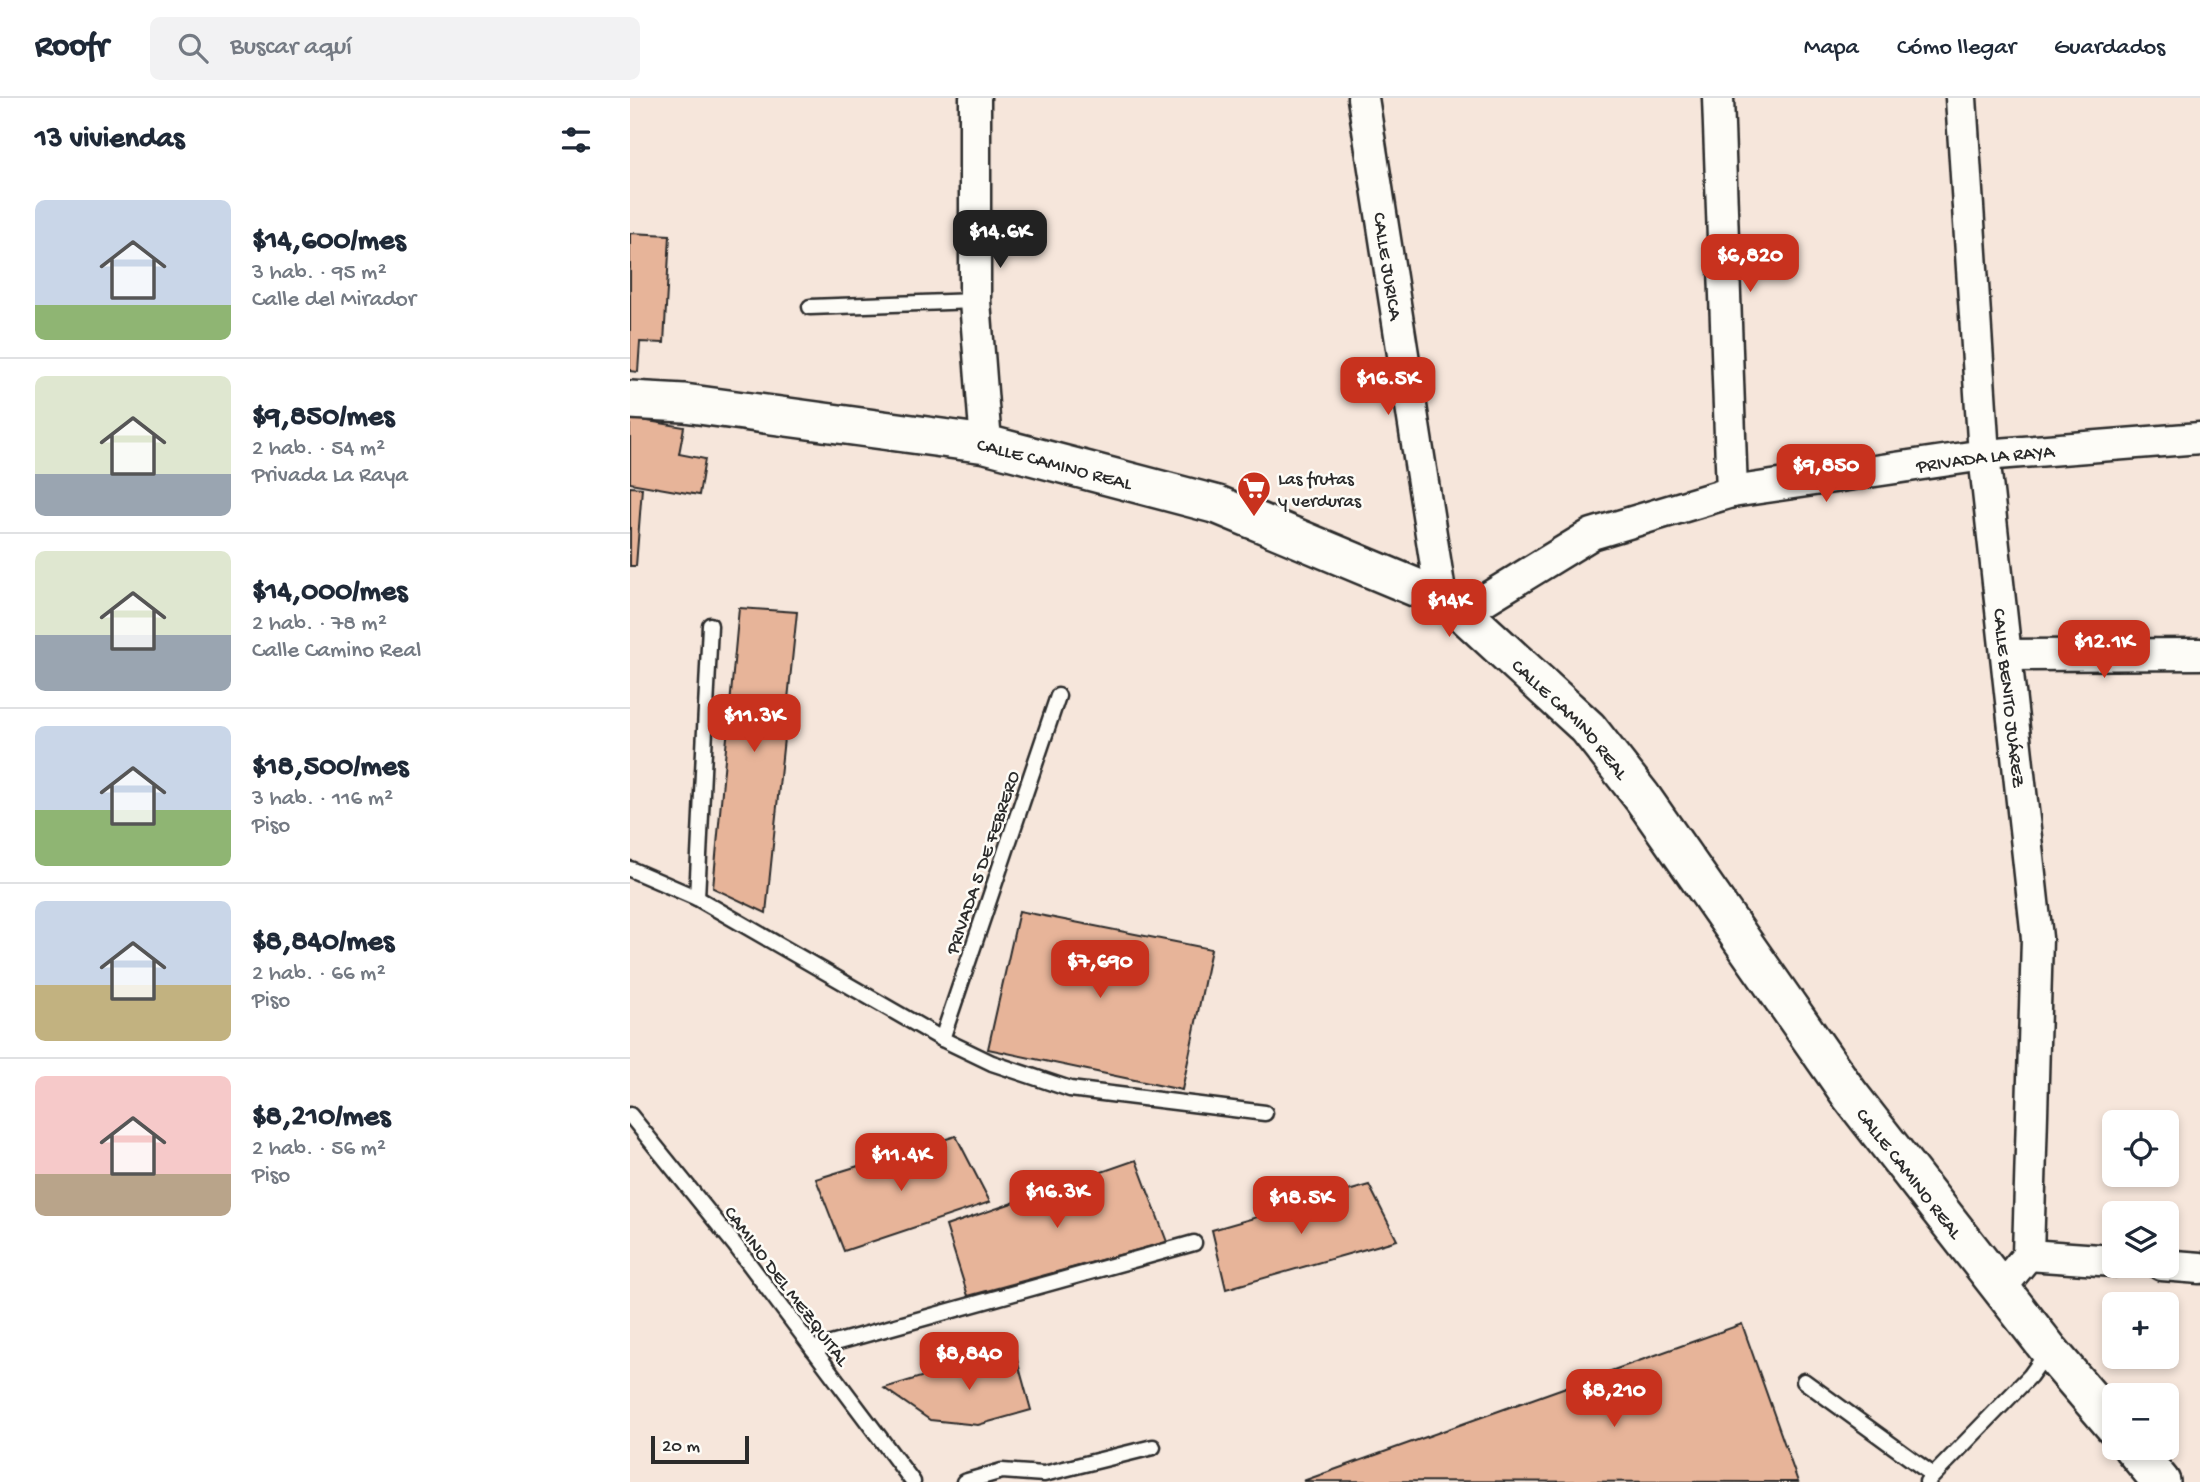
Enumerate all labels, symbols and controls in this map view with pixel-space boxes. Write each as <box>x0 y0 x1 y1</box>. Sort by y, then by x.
search box <box>150 17 640 80</box>
text: Roofr <box>35 29 108 67</box>
icon: search <box>174 29 212 67</box>
text: Buscar aquí <box>230 33 352 64</box>
text: Mapa <box>1804 34 1859 63</box>
text: Cómo llegar <box>1897 34 2016 63</box>
text: Guardados <box>2054 34 2165 63</box>
icon: filters <box>557 121 595 159</box>
text: 13 viviendas <box>35 123 184 158</box>
pin: $14.6K <box>943 211 1057 270</box>
street label: CALLE JURICA <box>1366 211 1406 324</box>
text: $14.6K <box>969 219 1031 246</box>
text: $14,600/mes <box>252 225 406 260</box>
icon: home <box>91 228 175 312</box>
pin: $6,820 <box>1693 234 1807 294</box>
text: $6,820 <box>1717 243 1783 270</box>
text: 3 hab. · 95 m² <box>252 260 387 287</box>
text: Calle del Mirador <box>252 287 416 314</box>
pin: $16.5K <box>1331 358 1445 417</box>
text: $16.5K <box>1356 366 1420 393</box>
text: $9,850/mes <box>252 401 394 436</box>
icon: home <box>91 404 175 488</box>
street label: CALLE CAMINO REAL <box>975 435 1135 497</box>
text: 2 hab. · 54 m² <box>252 436 385 463</box>
street label: PRIVADA LA RAYA <box>1914 441 2057 480</box>
pin: $9,850 <box>1769 444 1883 504</box>
text: $9,850 <box>1793 453 1859 480</box>
text: Privada La Raya <box>252 463 408 490</box>
supermarket icon: Las frutas y verduras <box>1235 469 1273 518</box>
place label: Las frutas y verduras <box>1278 469 1362 514</box>
text: $14,000/mes <box>252 576 407 611</box>
icon: home <box>91 579 175 663</box>
pin: $14K <box>1408 580 1490 639</box>
text: $14K <box>1427 588 1471 615</box>
street label: CALLE BENITO JUÁREZ <box>1986 607 2028 790</box>
text: 2 hab. · 78 m² <box>252 611 387 638</box>
pin: $12.1K <box>2047 620 2161 680</box>
text: $12.1K <box>2074 629 2134 656</box>
text: Calle Camino Real <box>252 638 421 665</box>
street label: CALLE CAMINO REAL <box>1505 655 1632 786</box>
pin: $11.3K <box>697 694 811 754</box>
text: $11.3K <box>724 703 784 730</box>
text: $18,500/mes <box>252 751 408 786</box>
icon: home <box>91 754 175 838</box>
street label: PRIVADA 5 DE FEBRERO <box>942 768 1027 959</box>
text: 3 hab. · 116 m² <box>252 786 393 813</box>
text: Piso <box>252 813 290 840</box>
text: $8,840/mes <box>252 926 394 961</box>
icon: home <box>91 929 175 1013</box>
pin: $7,690 <box>1043 940 1157 1000</box>
text: $7,690 <box>1067 949 1133 976</box>
text: 2 hab. · 66 m² <box>252 961 386 988</box>
text: Piso <box>252 988 290 1015</box>
text: $8,210/mes <box>252 1101 390 1136</box>
icon: home <box>91 1104 175 1188</box>
street label: CALLE CAMINO REAL <box>1849 1105 1966 1245</box>
map controls <box>2102 1110 2179 1460</box>
button: locate <box>2102 1110 2179 1187</box>
pin: $11.4K <box>844 1134 958 1193</box>
text: 2 hab. · 56 m² <box>252 1136 386 1163</box>
text: $11.4K <box>871 1142 931 1169</box>
text: Piso <box>252 1163 290 1190</box>
pin: $16.3K <box>1000 1170 1114 1230</box>
pin: $18.5K <box>1244 1176 1358 1236</box>
text: $16.3K <box>1025 1179 1089 1206</box>
text: $18.5K <box>1269 1185 1333 1212</box>
button: layers <box>2102 1201 2179 1278</box>
street label: CAMINO DEL MEZQUITAL <box>718 1203 853 1372</box>
button: + <box>2102 1292 2179 1369</box>
pin: $8,840 <box>912 1332 1026 1392</box>
text: $8,840 <box>936 1341 1002 1368</box>
pin: $8,210 <box>1557 1370 1671 1429</box>
text: $8,210 <box>1582 1378 1646 1405</box>
button: − <box>2102 1383 2179 1460</box>
scale bar <box>651 1433 749 1465</box>
text: 20 m <box>662 1436 700 1459</box>

